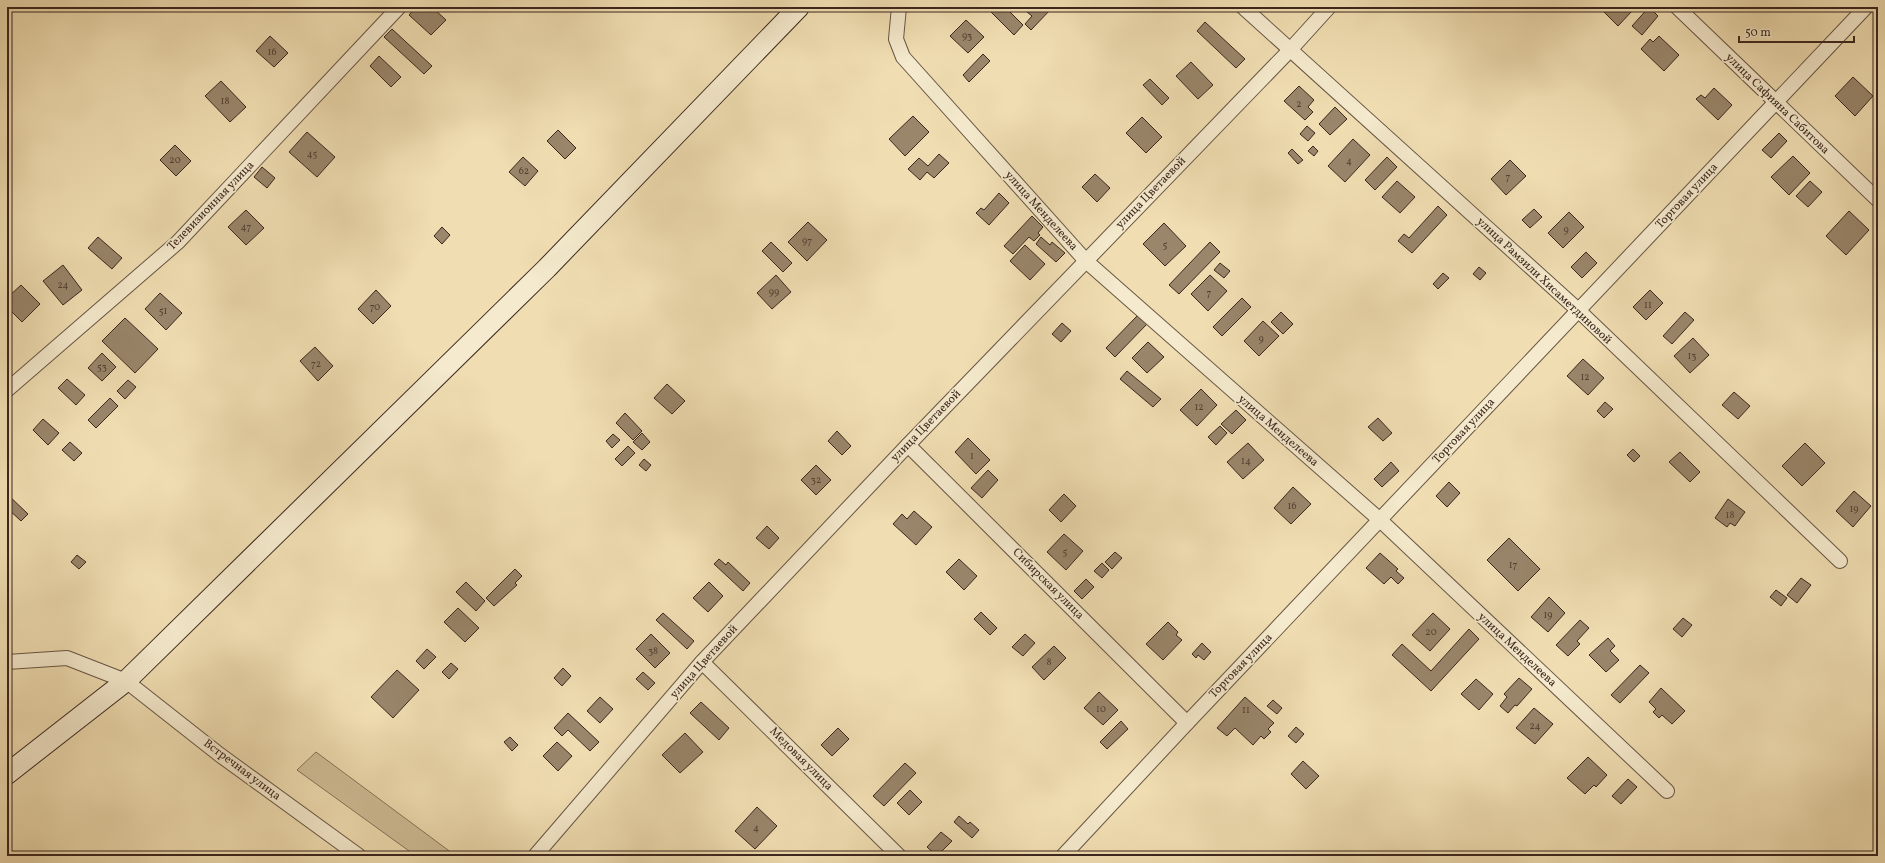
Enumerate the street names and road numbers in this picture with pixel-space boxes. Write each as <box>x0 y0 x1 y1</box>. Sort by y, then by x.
street label: улица Сафияна Сабитова <box>1721 50 1833 158</box>
street label: улица Цветаевой <box>1112 153 1190 233</box>
street label: Телевизионная улица <box>164 158 258 254</box>
street label: Торговая улица <box>1652 160 1722 232</box>
street label: улица Менделеева <box>1001 168 1081 254</box>
street label: улица Рамзили Хисаметдиновой <box>1473 214 1615 348</box>
street label: улица Цветаевой <box>887 386 965 466</box>
street label: улица Менделеева <box>1234 391 1322 471</box>
street label: Торговая улица <box>1429 395 1499 467</box>
street label: Сибирская улица <box>1009 545 1087 623</box>
street label: улица Менделеева <box>1474 609 1560 691</box>
street label: улица Цветаевой <box>666 622 742 702</box>
street label: Торговая улица <box>1206 630 1276 702</box>
street label: Медовая улица <box>766 724 836 794</box>
street label: Встречная улица <box>200 736 284 804</box>

